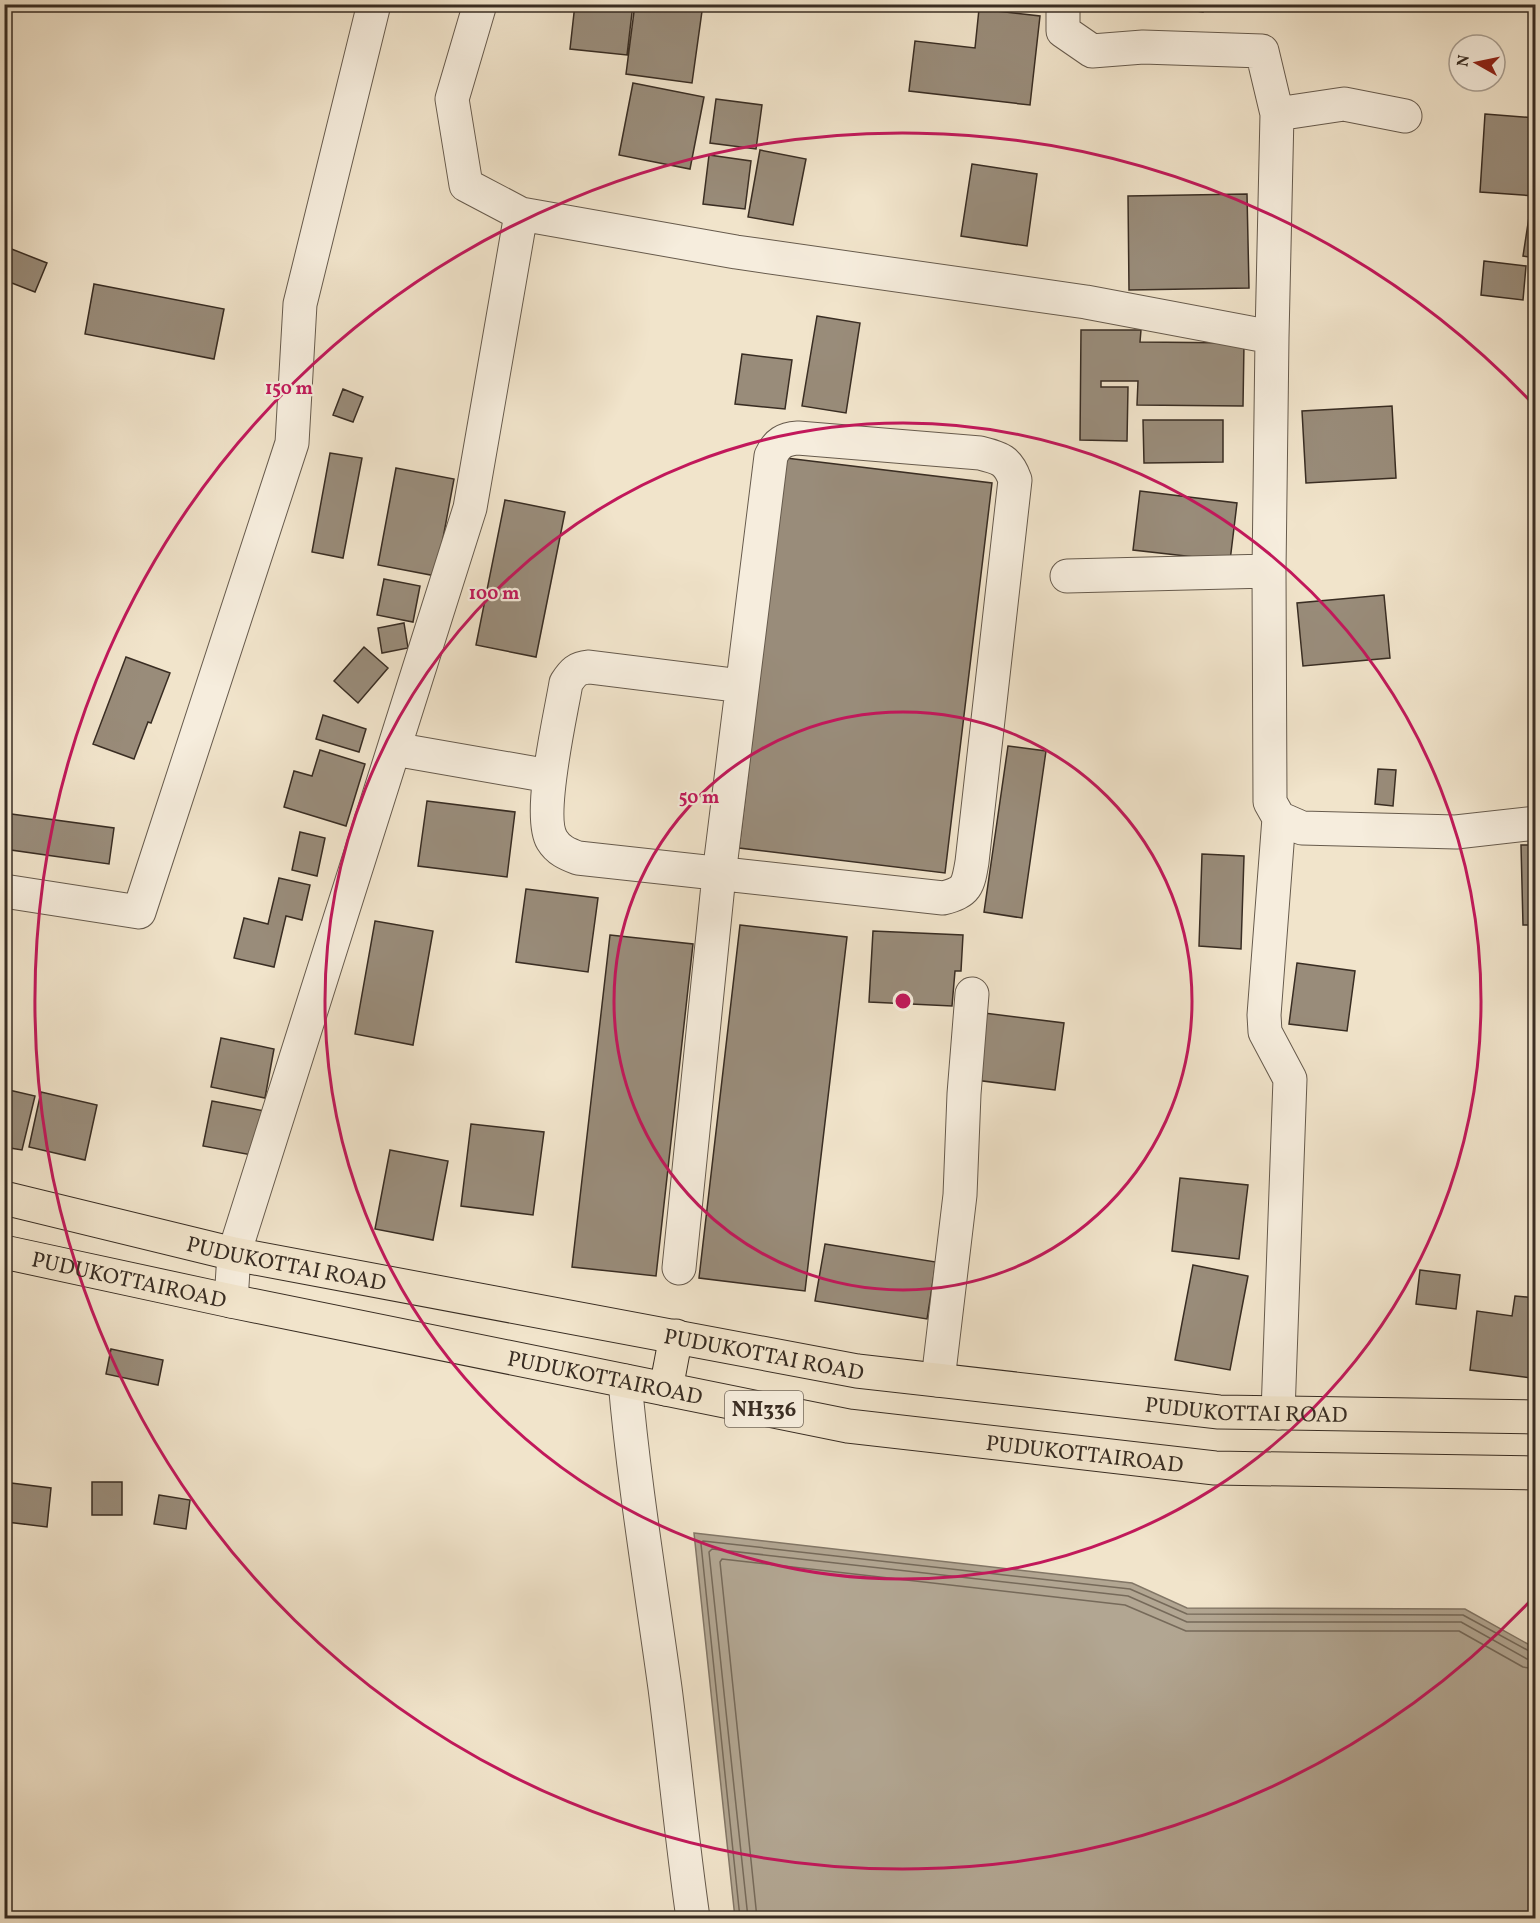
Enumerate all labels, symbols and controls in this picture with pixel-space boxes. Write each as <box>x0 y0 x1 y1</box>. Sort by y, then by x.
north arrow <box>1447 33 1507 93</box>
text: N <box>1452 53 1476 68</box>
text: 150 m <box>265 377 313 402</box>
text: 100 m <box>469 582 519 607</box>
text: 50 m <box>679 786 719 811</box>
centre of rings <box>893 991 913 1011</box>
street label: PUDUKOTTAI ROAD <box>183 1230 388 1300</box>
street label: PUDUKOTTAIROAD <box>28 1245 229 1318</box>
street label: PUDUKOTTAI ROAD <box>661 1322 866 1390</box>
street label: PUDUKOTTAIROAD <box>504 1344 705 1414</box>
road number: NH336 <box>725 1391 803 1427</box>
street label: PUDUKOTTAI ROAD <box>1143 1391 1348 1432</box>
street label: PUDUKOTTAIROAD <box>984 1429 1185 1482</box>

